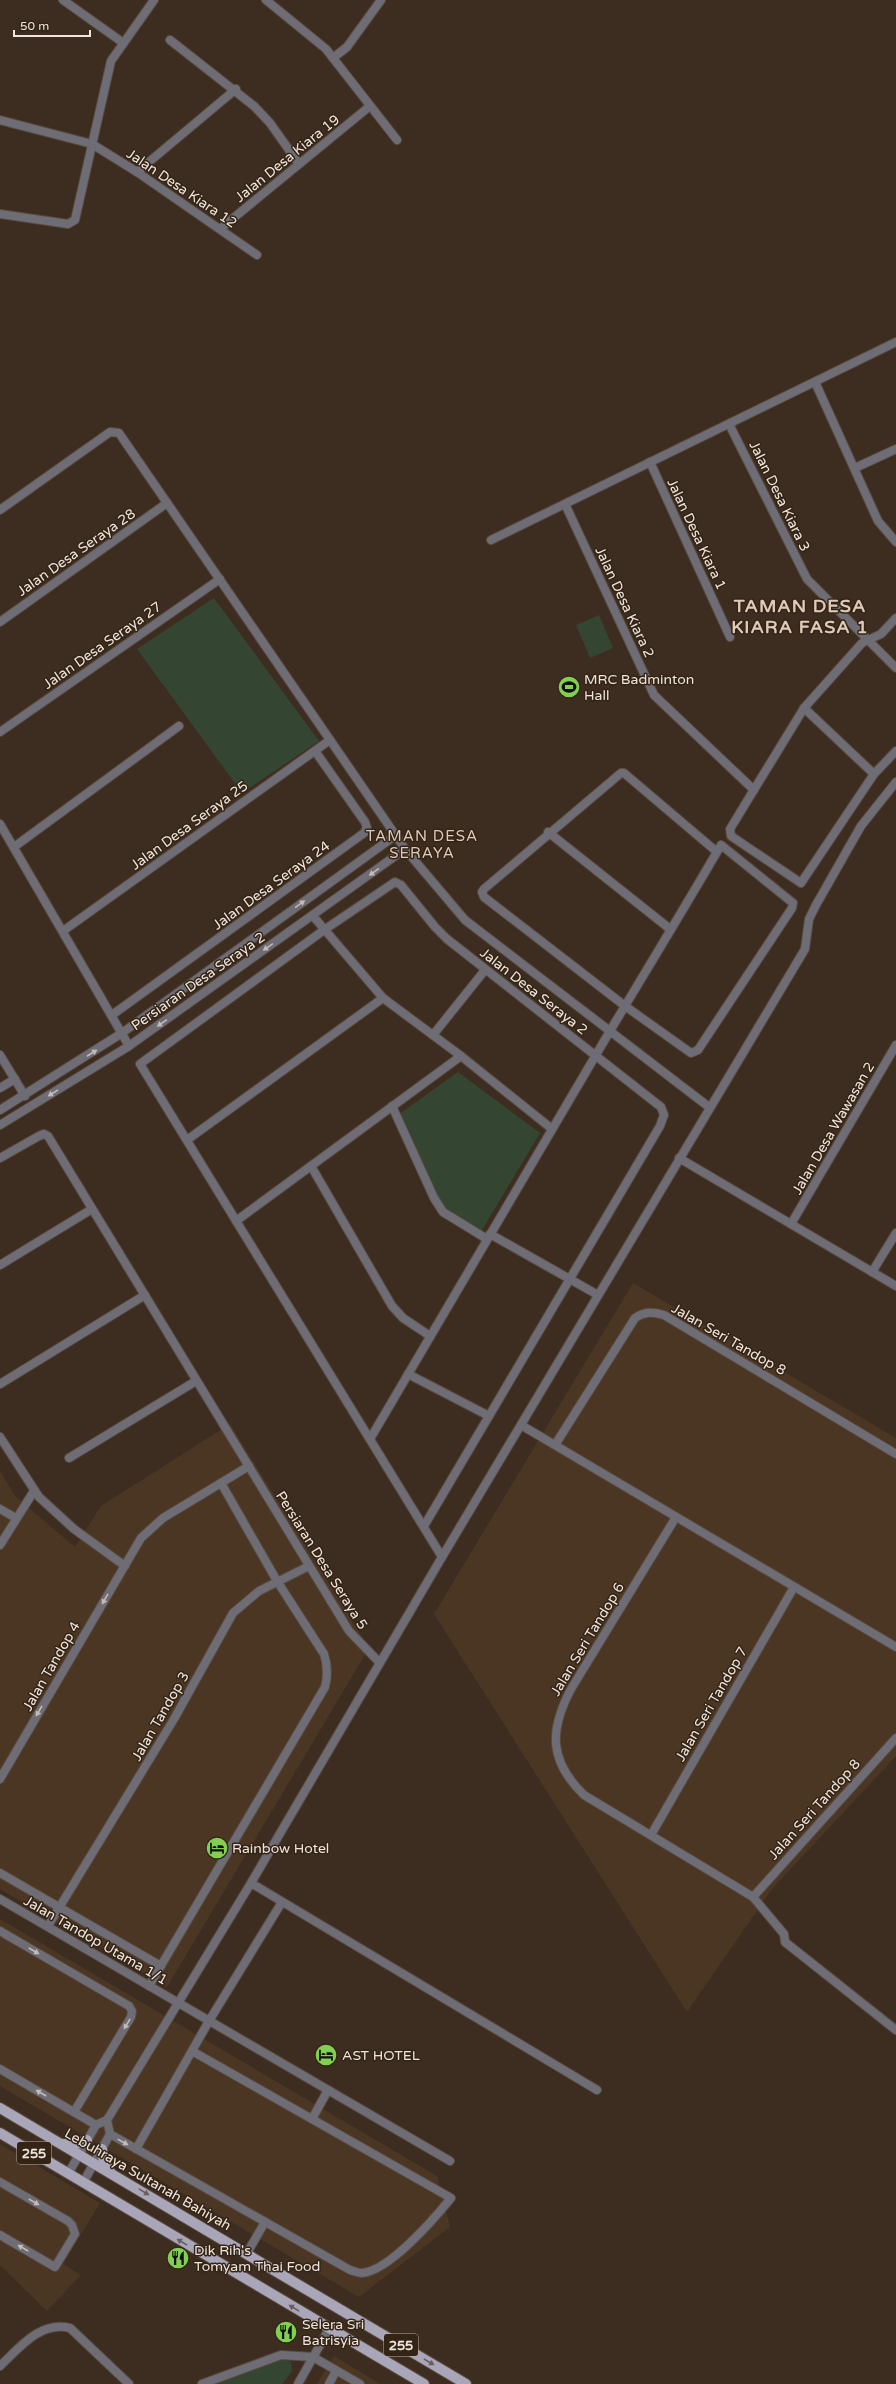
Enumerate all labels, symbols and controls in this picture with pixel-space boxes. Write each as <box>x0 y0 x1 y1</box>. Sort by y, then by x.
scale bar <box>14 12 90 38</box>
text: 50 m <box>20 19 49 33</box>
street label: Jalan Desa Kiara 19 <box>232 111 343 206</box>
street label: Jalan Desa Kiara 12 <box>123 145 240 232</box>
street label: Jalan Desa Kiara 3 <box>745 438 814 554</box>
street label: Jalan Desa Kiara 1 <box>663 476 730 593</box>
street label: Jalan Desa Seraya 28 <box>14 505 139 600</box>
street label: Jalan Desa Kiara 2 <box>591 544 658 661</box>
district label: TAMAN DESA KIARA FASA 1 <box>731 595 869 638</box>
street label: Jalan Desa Seraya 27 <box>40 598 165 693</box>
place label: MRC Badminton Hall <box>584 671 694 704</box>
sports icon: MRC Badminton Hall <box>556 674 582 700</box>
street label: Jalan Desa Seraya 25 <box>127 777 251 874</box>
district label: TAMAN DESA SERAYA <box>366 827 478 862</box>
street label: Jalan Desa Seraya 24 <box>209 837 333 934</box>
one-way arrow <box>368 867 379 876</box>
one-way arrow <box>295 900 306 908</box>
street label: Persiaran Desa Seraya 2 <box>128 929 269 1034</box>
one-way arrow <box>263 943 273 951</box>
street label: Jalan Desa Seraya 2 <box>477 944 591 1039</box>
one-way arrow <box>157 1018 167 1026</box>
one-way arrow <box>86 1049 98 1056</box>
street label: Jalan Desa Wawasan 2 <box>789 1059 878 1197</box>
one-way arrow <box>47 1089 59 1096</box>
street label: Jalan Seri Tandop 8 <box>668 1300 789 1379</box>
street label: Persiaran Desa Seraya 5 <box>272 1488 371 1633</box>
street label: Jalan Seri Tandop 6 <box>547 1579 628 1699</box>
one-way arrow <box>102 1593 109 1605</box>
street label: Jalan Tandop 4 <box>19 1618 84 1714</box>
street label: Jalan Seri Tandop 7 <box>672 1644 751 1765</box>
street label: Jalan Tandop 3 <box>128 1669 193 1764</box>
one-way arrow <box>36 1705 43 1717</box>
street label: Jalan Seri Tandop 8 <box>765 1755 864 1863</box>
hotel icon: Rainbow Hotel <box>204 1835 230 1861</box>
place label: Rainbow Hotel <box>232 1840 329 1857</box>
street label: Jalan Tandop Utama 1/1 <box>21 1892 171 1989</box>
one-way arrow <box>28 1947 40 1954</box>
one-way arrow <box>124 2018 131 2030</box>
hotel icon: AST HOTEL <box>313 2042 339 2068</box>
place label: AST HOTEL <box>342 2047 420 2064</box>
one-way arrow <box>35 2089 47 2096</box>
street label: Lebuhraya Sultanah Bahiyah <box>61 2125 234 2234</box>
one-way arrow <box>117 2138 129 2145</box>
road number: 255 <box>17 2142 51 2164</box>
one-way arrow <box>138 2188 150 2195</box>
one-way arrow <box>28 2198 40 2205</box>
one-way arrow <box>176 2238 188 2245</box>
place label: Dik Rih's Tomyam Thai Food <box>194 2242 320 2275</box>
one-way arrow <box>17 2245 29 2252</box>
restaurant icon: Dik Rih's Tomyam Thai Food <box>165 2245 191 2271</box>
one-way arrow <box>288 2304 300 2311</box>
place label: Selera Sri Batrisyia <box>302 2316 364 2349</box>
restaurant icon: Selera Sri Batrisyia <box>273 2319 299 2345</box>
road number: 255 <box>384 2334 418 2356</box>
one-way arrow <box>423 2358 435 2365</box>

